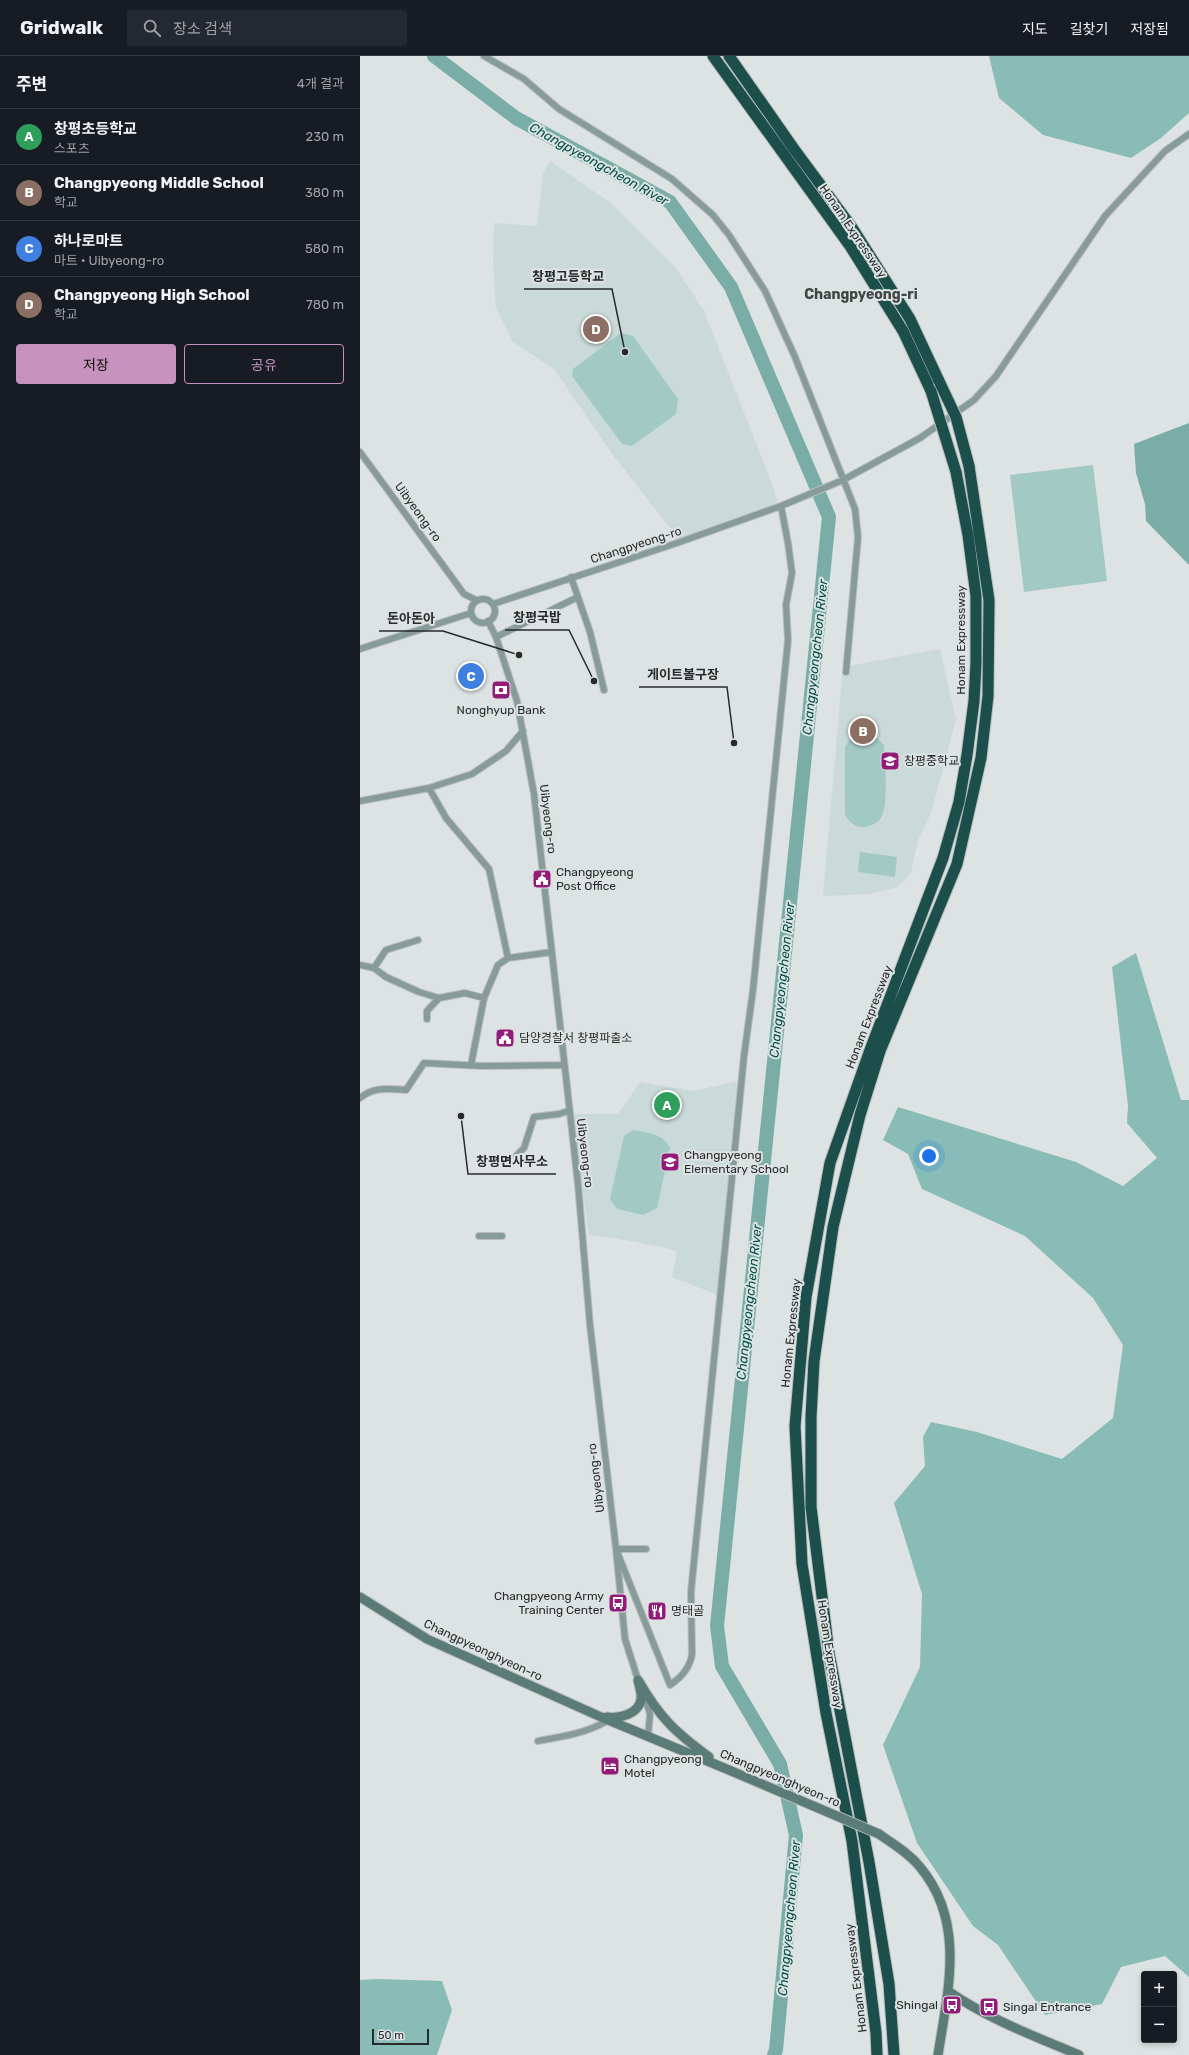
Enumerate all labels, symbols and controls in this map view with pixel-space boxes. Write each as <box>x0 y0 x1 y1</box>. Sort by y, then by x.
search box <box>127 10 407 46</box>
text: Gridwalk <box>20 16 103 39</box>
icon: search <box>141 17 163 39</box>
text: 장소 검색 <box>173 20 232 38</box>
text: 지도 <box>1022 21 1048 38</box>
text: 길찾기 <box>1070 21 1108 38</box>
text: 저장됨 <box>1130 21 1169 38</box>
text: 주변 <box>16 74 47 94</box>
text: 4개 결과 <box>297 76 344 91</box>
text: 창평초등학교 <box>54 120 137 138</box>
water label: Changpyeongcheon River <box>527 120 672 210</box>
text: A <box>24 129 34 144</box>
text: 230 m <box>306 129 344 144</box>
text: 스포츠 <box>54 141 90 156</box>
text: Changpyeong Middle School <box>54 174 264 192</box>
street label: Honam Expressway <box>817 182 890 281</box>
text: B <box>24 185 34 200</box>
text: 380 m <box>305 185 344 200</box>
text: 학교 <box>54 195 78 210</box>
text: 하나로마트 <box>54 232 123 250</box>
text: C <box>24 241 34 256</box>
text: 580 m <box>305 241 344 256</box>
text: 마트 · Uibyeong-ro <box>54 253 164 268</box>
callout: 창평고등학교 <box>524 264 612 289</box>
text: 창평고등학교 <box>532 269 604 284</box>
text: Changpyeong High School <box>54 286 250 304</box>
district label: Changpyeong-ri <box>804 286 918 303</box>
text: D <box>24 297 34 312</box>
text: 780 m <box>306 297 344 312</box>
text: 학교 <box>54 307 78 322</box>
pin: D <box>583 314 609 344</box>
button: 저장 <box>16 344 176 384</box>
button: 공유 <box>184 344 344 384</box>
street label: Uibyeong-ro <box>392 480 444 544</box>
street label: Changpyeong-ro <box>589 524 683 566</box>
water label: Changpyeongcheon River <box>799 577 832 736</box>
street label: Honam Expressway <box>954 585 968 695</box>
callout: 창평국밥 <box>505 605 569 630</box>
callout: 돈아돈아 <box>379 606 443 631</box>
text: 창평국밥 <box>513 610 561 625</box>
text: 돈아돈아 <box>387 611 435 626</box>
pin: C <box>458 661 484 691</box>
callout: 게이트볼구장 <box>639 662 727 687</box>
text: 게이트볼구장 <box>647 667 719 682</box>
bank icon: Nonghyup Bank <box>490 679 512 701</box>
place label: Nonghyup Bank <box>457 703 546 717</box>
pin: B <box>850 716 876 746</box>
school or university icon: 창평중학교 <box>879 750 901 772</box>
place label: 창평중학교 <box>904 754 959 768</box>
street label: Uibyeong-ro <box>537 784 559 855</box>
place label: Changpyeong Post Office <box>556 865 634 893</box>
public building icon: Changpyeong Post Office <box>531 868 553 890</box>
water label: Changpyeongcheon River <box>766 900 799 1059</box>
street label: Honam Expressway <box>843 963 895 1071</box>
public building icon: 담양경찰서 창평파출소 <box>494 1027 516 1049</box>
place label: 담양경찰서 창평파출소 <box>519 1031 632 1045</box>
pin: A <box>654 1090 680 1120</box>
street label: Uibyeong-ro <box>574 1118 596 1189</box>
your location <box>919 1146 939 1166</box>
place label: Changpyeong Elementary School <box>684 1148 789 1176</box>
callout: 창평면사무소 <box>468 1149 556 1174</box>
school or university icon: Changpyeong Elementary School <box>659 1151 681 1173</box>
text: 창평면사무소 <box>476 1154 548 1169</box>
water label: Changpyeongcheon River <box>733 1222 766 1381</box>
street label: Honam Expressway <box>778 1277 804 1388</box>
street label: Uibyeong-ro <box>585 1442 607 1513</box>
place label: Changpyeong Army Training Center <box>494 1589 604 1617</box>
bus stop icon: Changpyeong Army Training Center <box>607 1592 629 1614</box>
street label: Honam Expressway <box>815 1599 846 1710</box>
restaurant icon: 명태골 <box>646 1600 668 1622</box>
place label: 명태골 <box>671 1604 704 1618</box>
street label: Changpyeonghyeon-ro <box>421 1616 545 1684</box>
street label: Changpyeonghyeon-ro <box>718 1746 842 1810</box>
place label: Changpyeong Motel <box>624 1752 702 1780</box>
hotel icon: Changpyeong Motel <box>599 1755 621 1777</box>
water label: Changpyeongcheon River <box>775 1838 804 1997</box>
street label: Honam Expressway <box>842 1922 870 2033</box>
map controls <box>1141 1971 1177 2043</box>
button: + <box>1141 1971 1177 2007</box>
bus stop icon: Shingal <box>941 1994 963 2016</box>
bus stop icon: Singal Entrance <box>978 1996 1000 2018</box>
place label: Shingal <box>896 1998 938 2012</box>
place label: Singal Entrance <box>1003 2000 1091 2014</box>
button: − <box>1141 2007 1177 2043</box>
scale bar <box>372 2027 429 2046</box>
text: 50 m <box>378 2029 404 2042</box>

